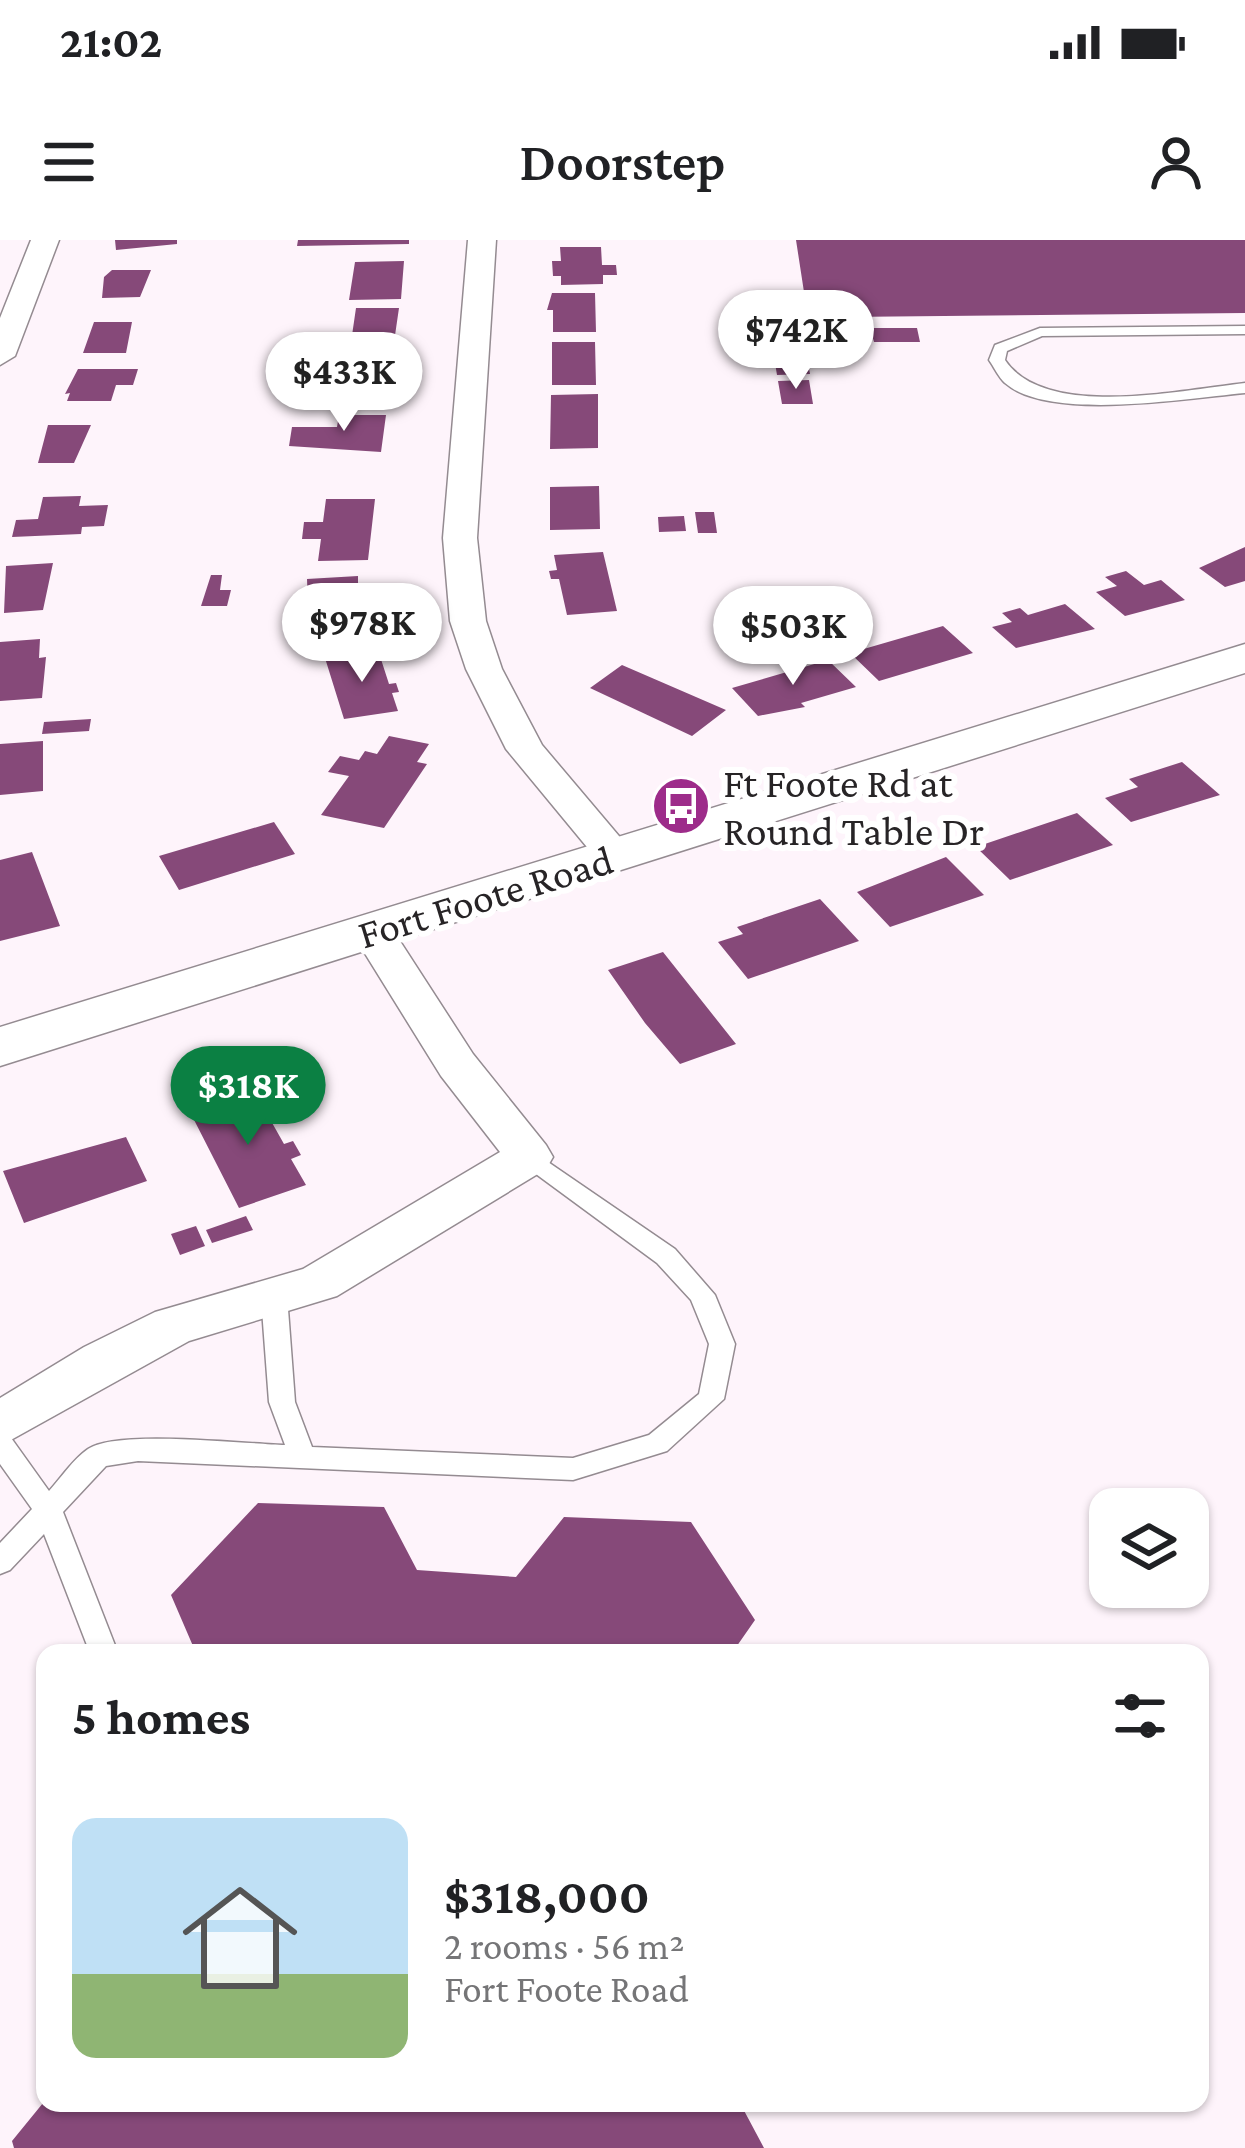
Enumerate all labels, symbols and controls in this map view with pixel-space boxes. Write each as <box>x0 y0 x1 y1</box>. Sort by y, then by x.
text: 21:02 <box>60 17 162 67</box>
icon: menu <box>36 129 102 195</box>
icon: person <box>1143 129 1209 195</box>
text: Doorstep <box>520 132 725 192</box>
pin: $742K <box>712 290 880 392</box>
text: $742K <box>745 307 847 350</box>
pin: $433K <box>260 332 428 434</box>
text: $433K <box>293 349 395 392</box>
pin: $978K <box>278 583 446 685</box>
pin: $503K <box>709 586 877 688</box>
text: $978K <box>309 600 415 643</box>
text: $503K <box>740 603 846 646</box>
place label: Ft Foote Rd at Round Table Dr <box>723 759 984 854</box>
bus stop icon: Ft Foote Rd at Round Table Dr <box>650 775 712 837</box>
street label: Fort Foote Road <box>352 835 618 958</box>
pin: $318K <box>164 1046 332 1148</box>
text: $318K <box>198 1063 298 1106</box>
map controls <box>1089 1488 1209 1608</box>
button: layers <box>1089 1488 1209 1608</box>
icon: filters <box>1107 1683 1173 1749</box>
text: 5 homes <box>72 1688 250 1745</box>
icon: home <box>168 1866 312 2010</box>
text: $318,000 <box>444 1867 650 1924</box>
text: 2 rooms · 56 m² <box>444 1924 684 1967</box>
text: Fort Foote Road <box>444 1967 689 2010</box>

